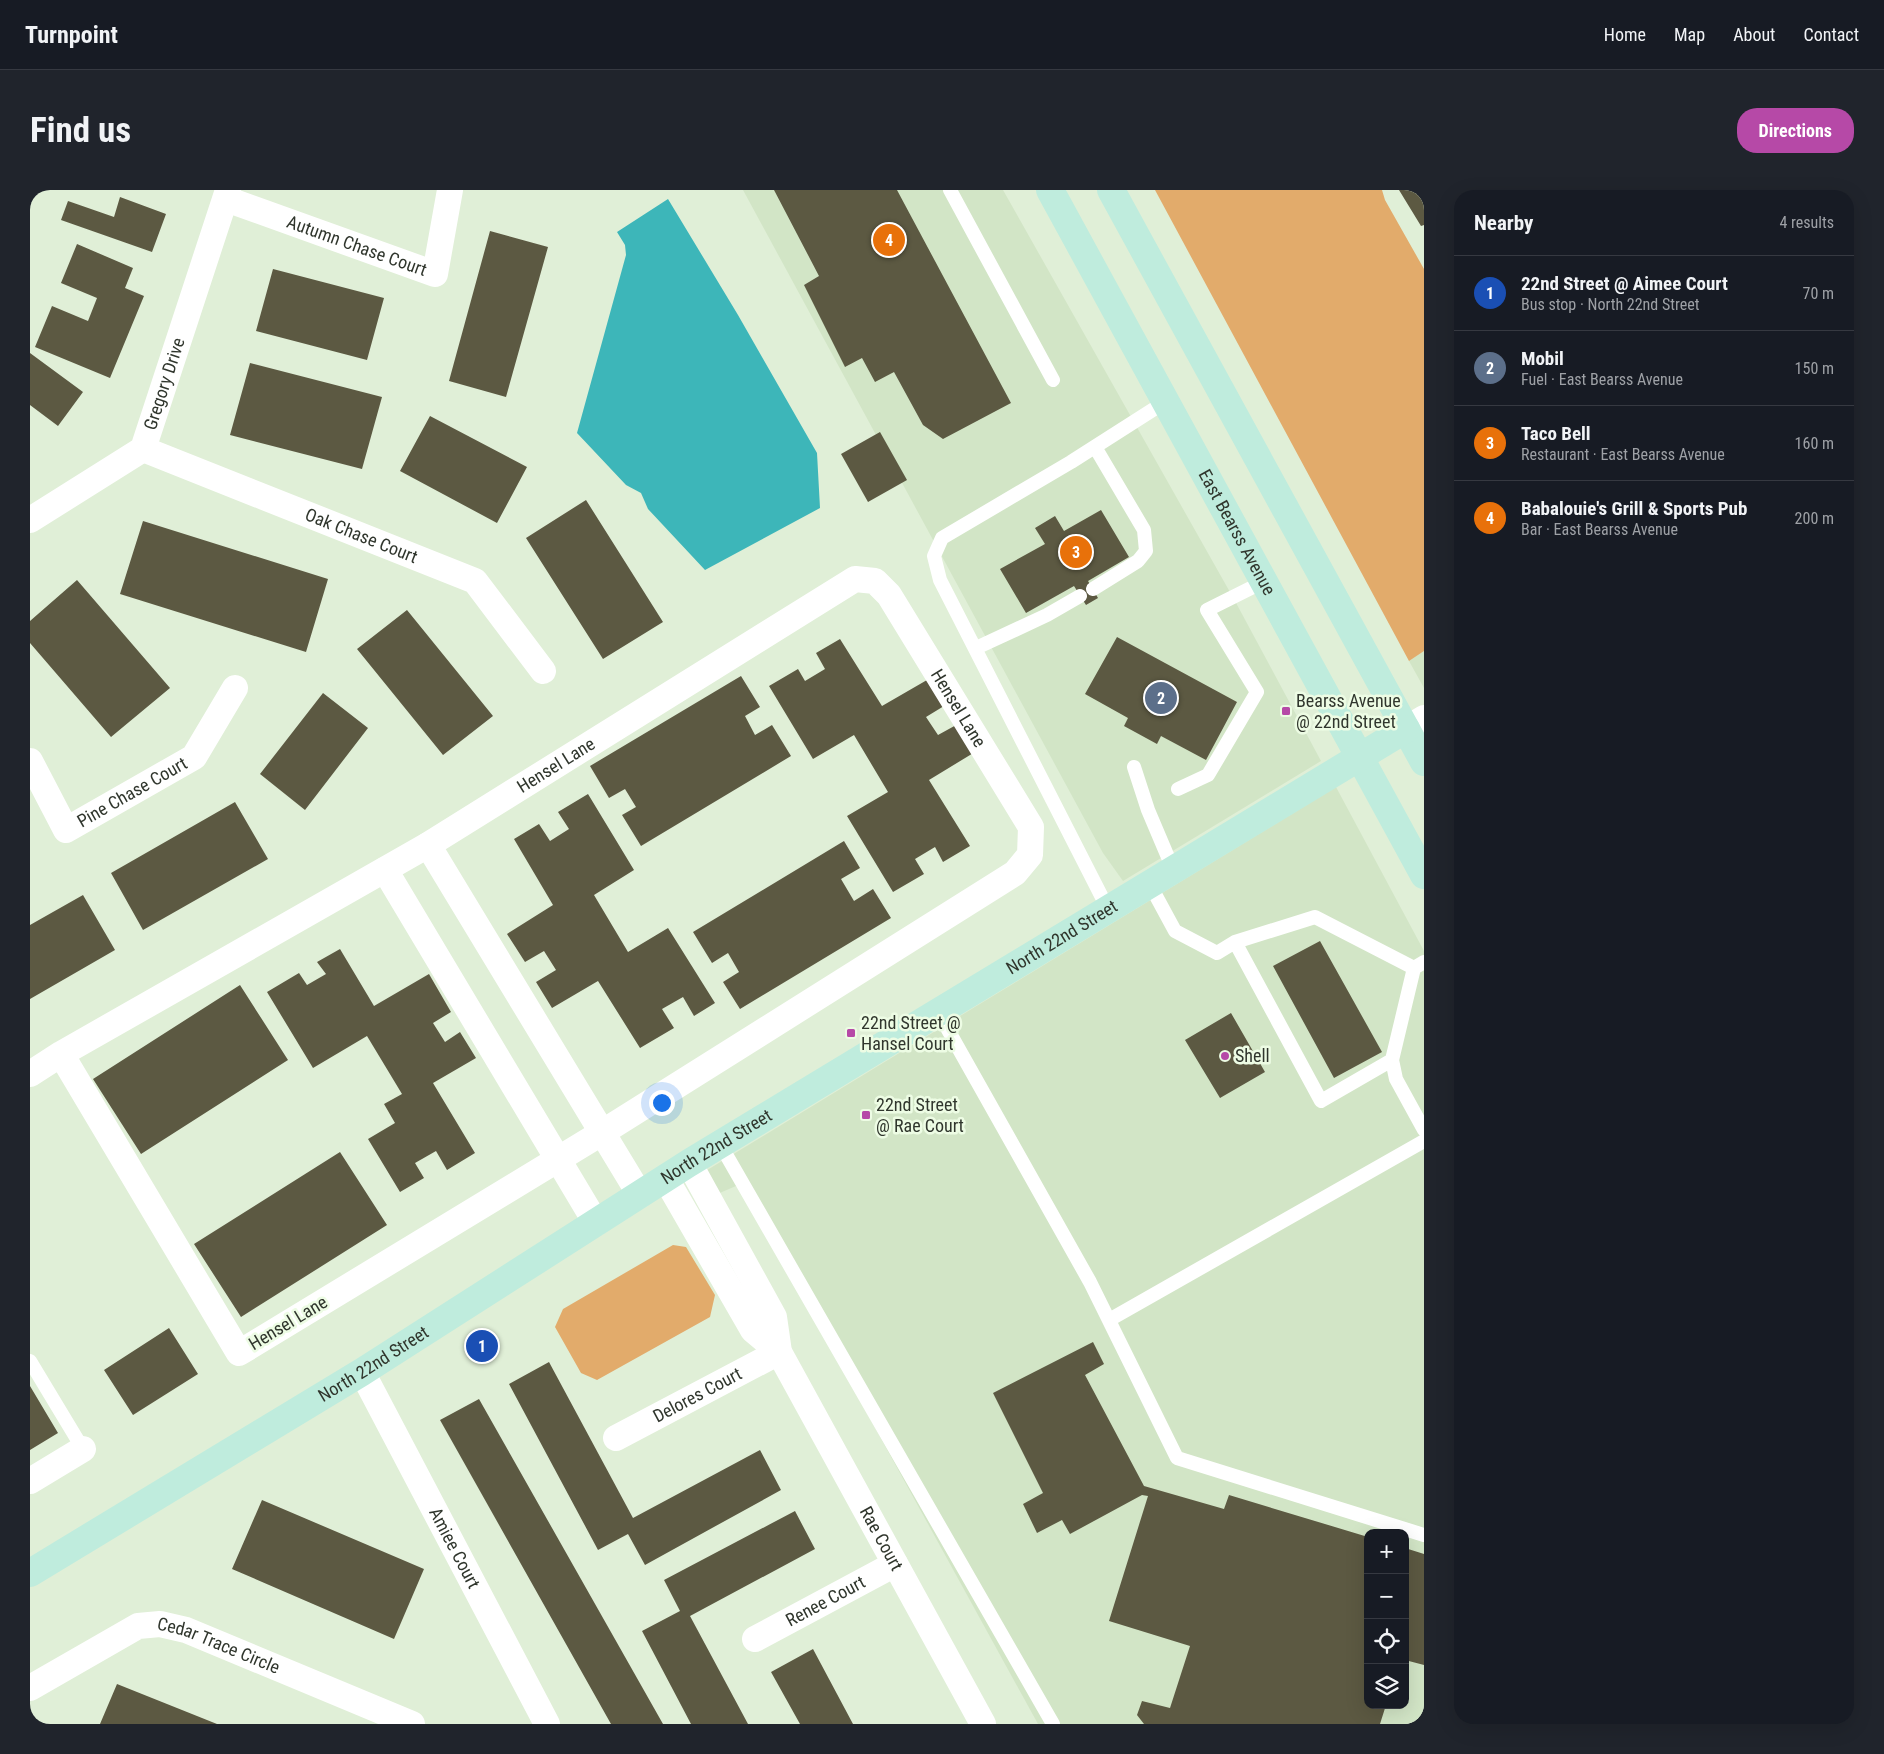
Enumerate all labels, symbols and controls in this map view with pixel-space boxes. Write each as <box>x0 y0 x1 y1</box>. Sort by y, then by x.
text: Turnpoint <box>25 21 118 49</box>
text: Home <box>1604 24 1646 45</box>
text: Map <box>1674 24 1705 45</box>
text: About <box>1733 24 1775 45</box>
text: Contact <box>1803 24 1859 45</box>
button: Directions <box>1737 108 1854 153</box>
text: Find us <box>30 110 131 151</box>
street label: Autumn Chase Court <box>284 211 430 280</box>
text: Nearby <box>1474 211 1533 235</box>
text: 4 results <box>1779 213 1834 232</box>
pin: 4 <box>873 221 905 259</box>
text: 22nd Street @ Aimee Court <box>1521 272 1728 295</box>
text: 1 <box>1486 284 1494 303</box>
text: 70 m <box>1802 284 1834 303</box>
text: Bus stop · North 22nd Street <box>1521 295 1699 314</box>
street label: Gregory Drive <box>139 335 189 432</box>
text: Mobil <box>1521 347 1564 370</box>
text: 2 <box>1486 359 1494 378</box>
text: 150 m <box>1795 359 1834 378</box>
text: Fuel · East Bearss Avenue <box>1521 370 1683 389</box>
text: Taco Bell <box>1521 422 1591 445</box>
text: 3 <box>1486 434 1494 453</box>
text: 160 m <box>1795 434 1834 453</box>
text: Restaurant · East Bearss Avenue <box>1521 445 1725 464</box>
street label: East Bearss Avenue <box>1195 466 1280 599</box>
text: Babalouie's Grill & Sports Pub <box>1521 497 1747 520</box>
street label: Oak Chase Court <box>302 504 421 567</box>
text: 4 <box>1486 509 1494 528</box>
text: 200 m <box>1795 509 1834 528</box>
text: Bar · East Bearss Avenue <box>1521 520 1678 539</box>
pin: 3 <box>1060 533 1092 571</box>
street label: Hensel Lane <box>927 665 991 751</box>
pin: 2 <box>1145 679 1177 717</box>
place label: Bearss Avenue @ 22nd Street <box>1296 690 1401 732</box>
marker: Bearss Avenue @ 22nd Street <box>1280 705 1292 717</box>
street label: Hensel Lane <box>513 733 598 797</box>
street label: Pine Chase Court <box>73 752 191 831</box>
street label: North 22nd Street <box>1002 895 1121 979</box>
place label: 22nd Street @ Hansel Court <box>861 1012 961 1054</box>
marker: 22nd Street @ Hansel Court <box>845 1027 857 1039</box>
place label: Shell <box>1235 1045 1270 1066</box>
marker: Shell <box>1219 1050 1231 1062</box>
your location <box>649 1090 675 1116</box>
place label: 22nd Street @ Rae Court <box>876 1094 964 1136</box>
street label: North 22nd Street <box>657 1104 775 1188</box>
marker: 22nd Street @ Rae Court <box>860 1109 872 1121</box>
street label: Hensel Lane <box>245 1291 331 1354</box>
street label: North 22nd Street <box>314 1321 432 1406</box>
pin: 1 <box>466 1327 498 1365</box>
street label: Delores Court <box>649 1363 745 1427</box>
street label: Rae Court <box>856 1503 908 1574</box>
street label: Amiee Court <box>425 1504 485 1592</box>
map controls <box>1364 1529 1409 1709</box>
button: + <box>1364 1529 1409 1574</box>
street label: Renee Court <box>782 1571 869 1631</box>
button: − <box>1364 1574 1409 1619</box>
street label: Cedar Trace Circle <box>155 1613 283 1678</box>
button: locate <box>1364 1619 1409 1664</box>
button: layers <box>1364 1664 1409 1709</box>

